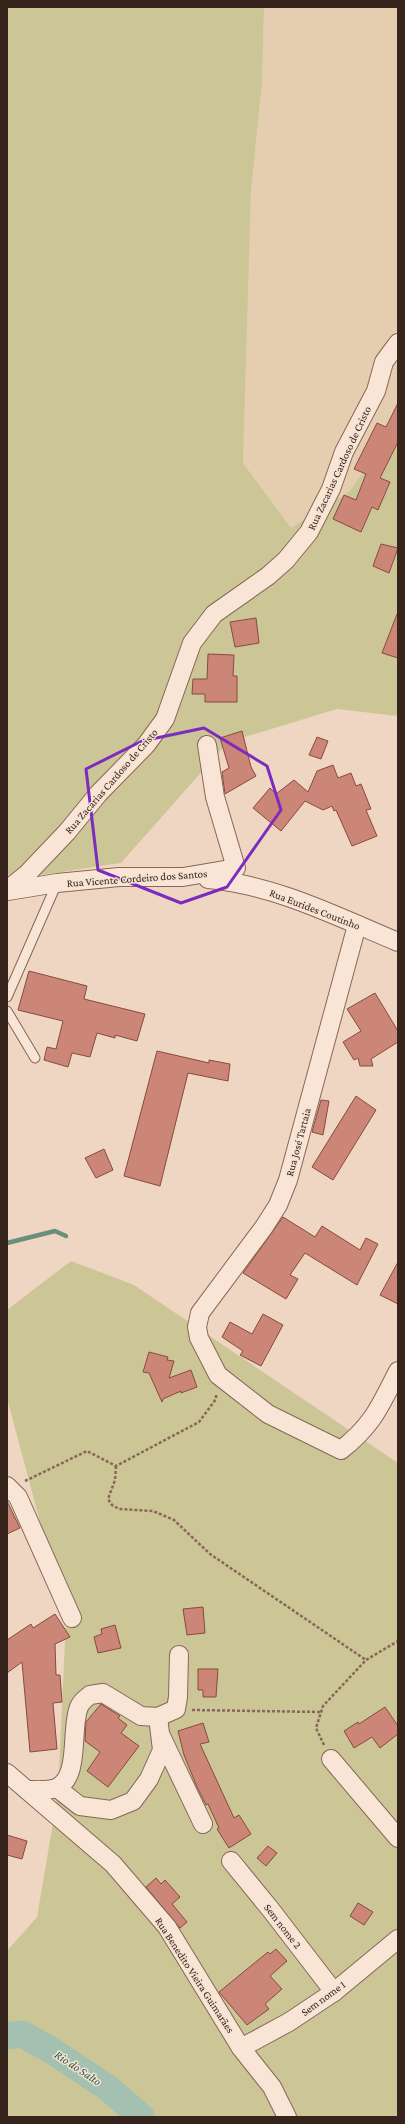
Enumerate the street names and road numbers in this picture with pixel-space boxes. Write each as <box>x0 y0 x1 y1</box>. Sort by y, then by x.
street label: Rua Zacarias Cardoso de Cristo <box>305 404 373 532</box>
street label: Rua Zacarias Cardoso de Cristo <box>62 726 160 836</box>
street label: Rua Vicente Cordeiro dos Santos <box>66 867 208 889</box>
street label: Rua Eurides Coutinho <box>268 886 362 932</box>
street label: Rua José Tartaia <box>283 1107 314 1178</box>
street label: Sem nome 2 <box>262 1901 304 1951</box>
street label: Rua Benedito Vieira Guimarães <box>153 1915 237 2035</box>
street label: Sem nome 1 <box>299 1978 348 2018</box>

